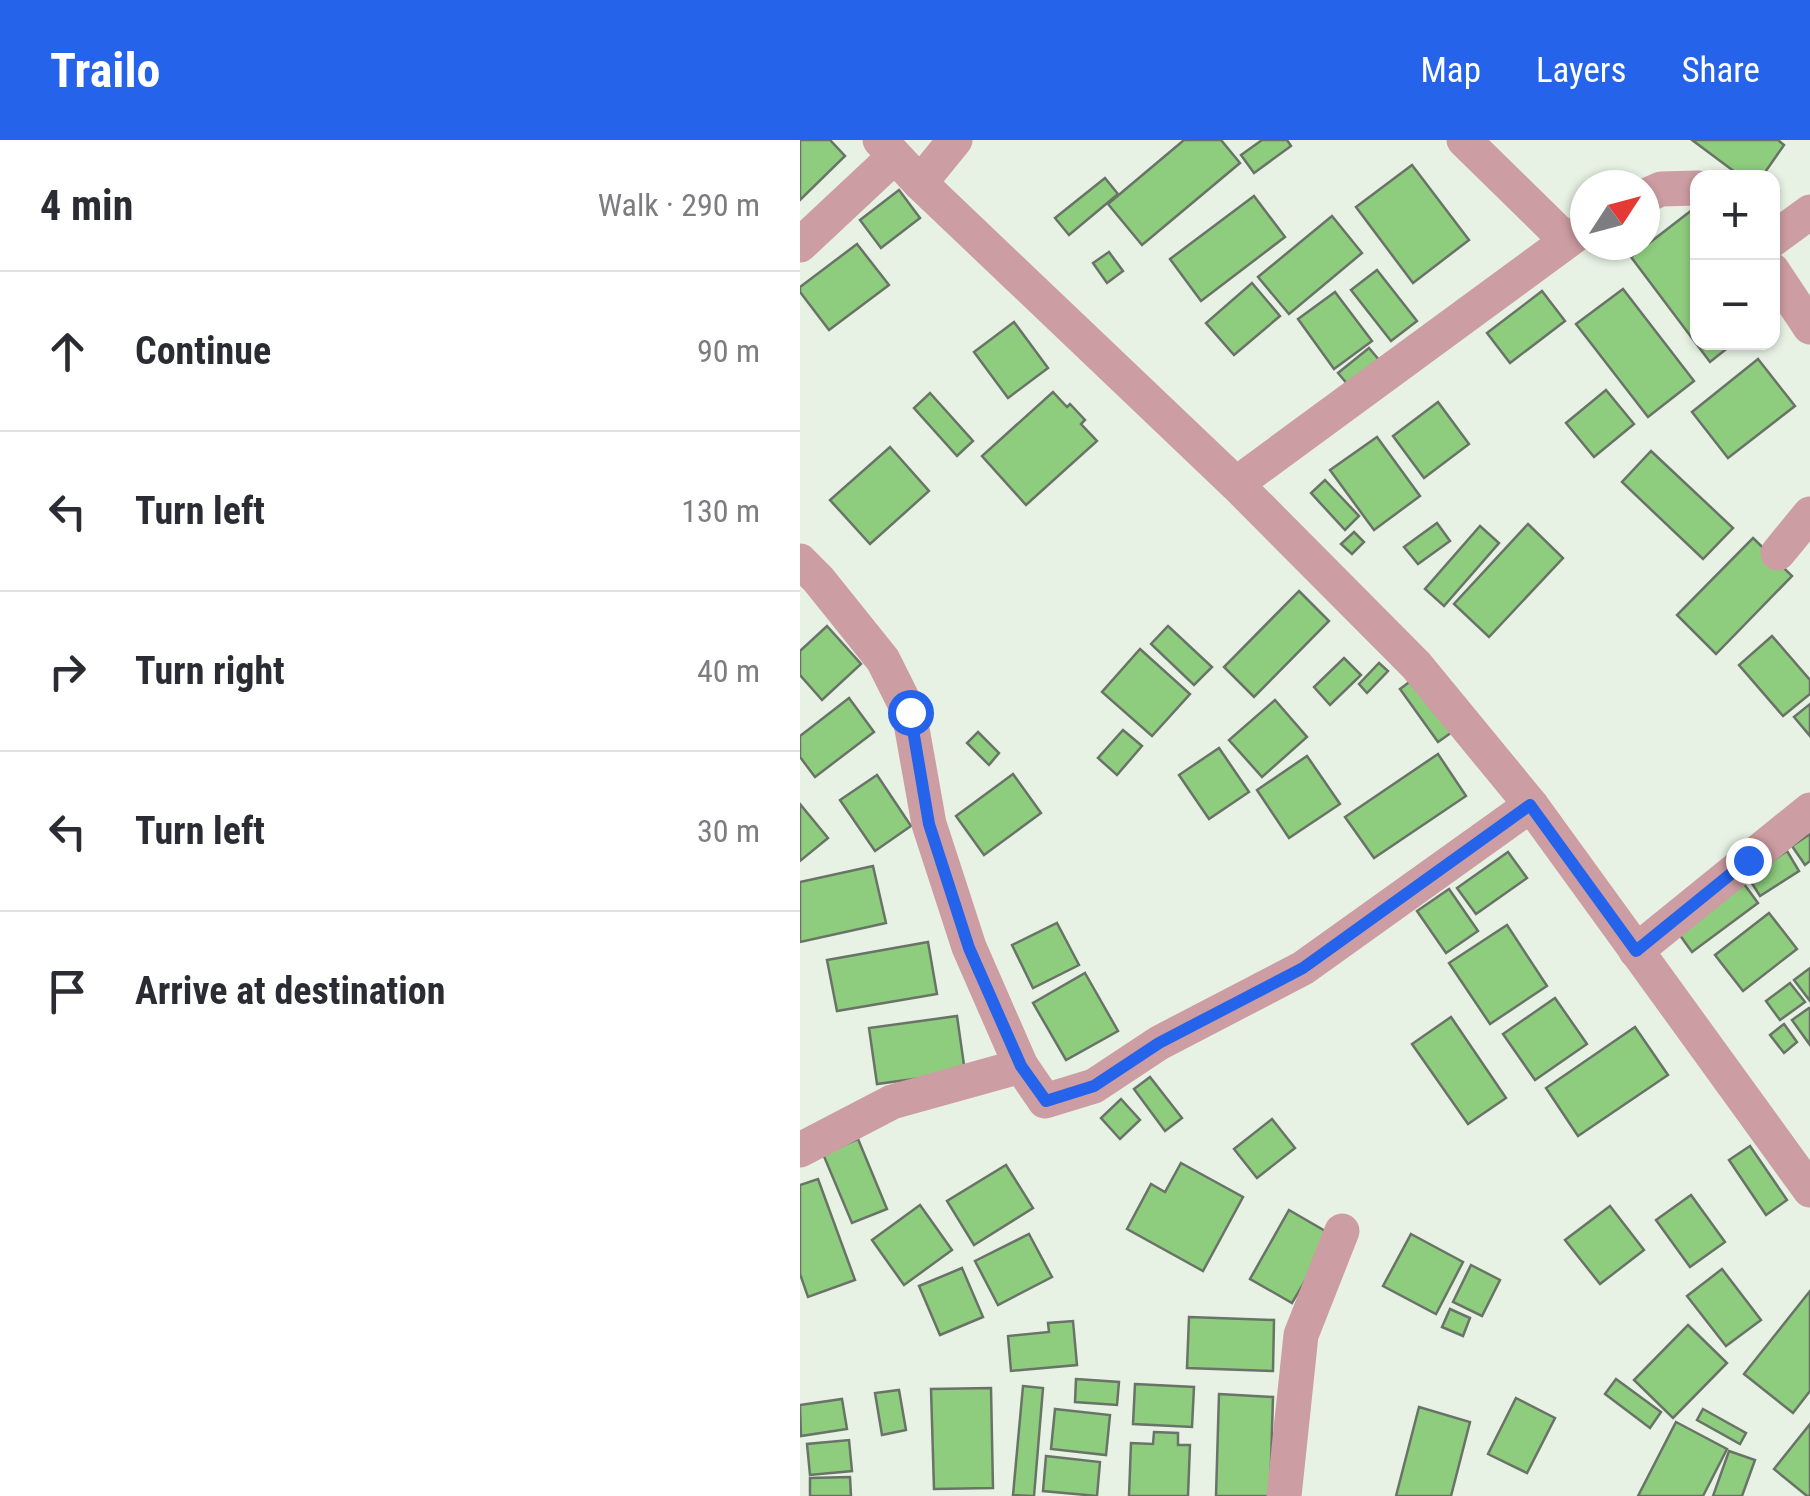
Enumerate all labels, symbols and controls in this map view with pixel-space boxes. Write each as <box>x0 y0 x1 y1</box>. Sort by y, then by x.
text: Trailo <box>50 42 160 99</box>
text: Map <box>1420 50 1481 91</box>
text: Layers <box>1536 50 1626 91</box>
text: Share <box>1681 50 1760 91</box>
north arrow <box>1570 170 1660 260</box>
map controls <box>1690 170 1780 350</box>
button: + <box>1690 170 1780 260</box>
text: 4 min <box>40 181 133 230</box>
text: Walk · 290 m <box>598 186 760 224</box>
button: − <box>1690 260 1780 350</box>
icon: ahead <box>40 324 95 379</box>
text: Continue <box>135 329 271 373</box>
text: 90 m <box>697 332 760 370</box>
icon: left <box>40 484 95 539</box>
text: Turn left <box>135 489 265 533</box>
text: 130 m <box>681 492 760 530</box>
icon: right <box>40 644 95 699</box>
text: Turn right <box>135 649 285 693</box>
text: 40 m <box>697 652 760 690</box>
route start <box>888 690 934 736</box>
icon: left <box>40 804 95 859</box>
text: Turn left <box>135 809 265 853</box>
text: 30 m <box>697 812 760 850</box>
route end <box>1726 838 1772 884</box>
icon: arrive <box>40 964 95 1019</box>
text: Arrive at destination <box>135 969 445 1013</box>

